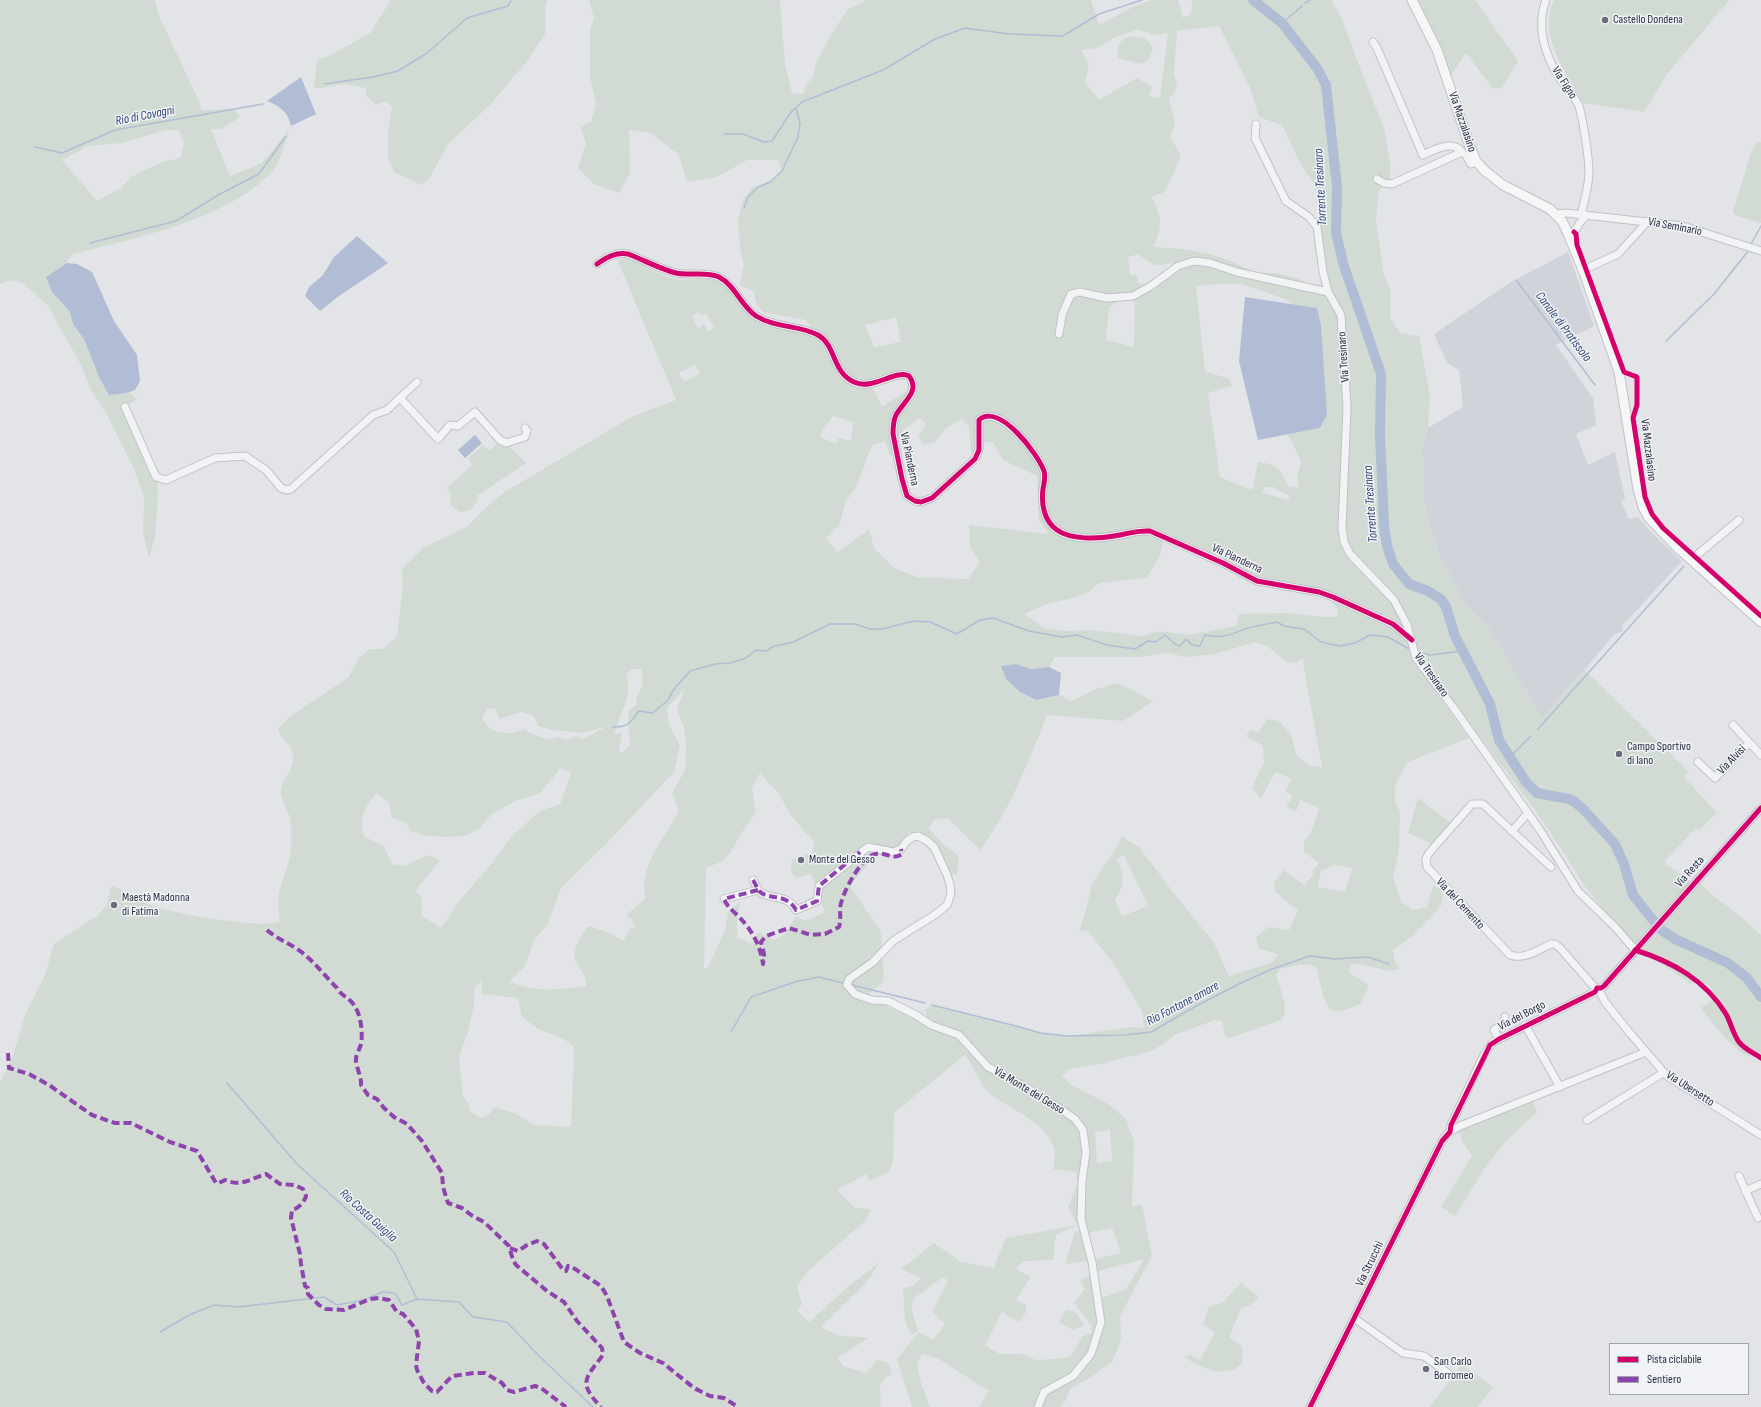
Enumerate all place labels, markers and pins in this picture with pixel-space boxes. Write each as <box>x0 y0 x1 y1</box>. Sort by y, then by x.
place label: Castello Dondena <box>1613 13 1683 27</box>
marker: Castello Dondena <box>1600 15 1610 25</box>
place label: Campo Sportivo di Iano <box>1627 740 1691 768</box>
marker: Campo Sportivo di Iano <box>1614 749 1624 759</box>
place label: Monte del Gesso <box>809 853 875 867</box>
marker: Monte del Gesso <box>796 855 806 865</box>
place label: Maestà Madonna di Fatima <box>122 891 190 919</box>
marker: Maestà Madonna di Fatima <box>109 900 119 910</box>
place label: San Carlo Borromeo <box>1434 1355 1474 1383</box>
marker: San Carlo Borromeo <box>1421 1364 1431 1374</box>

